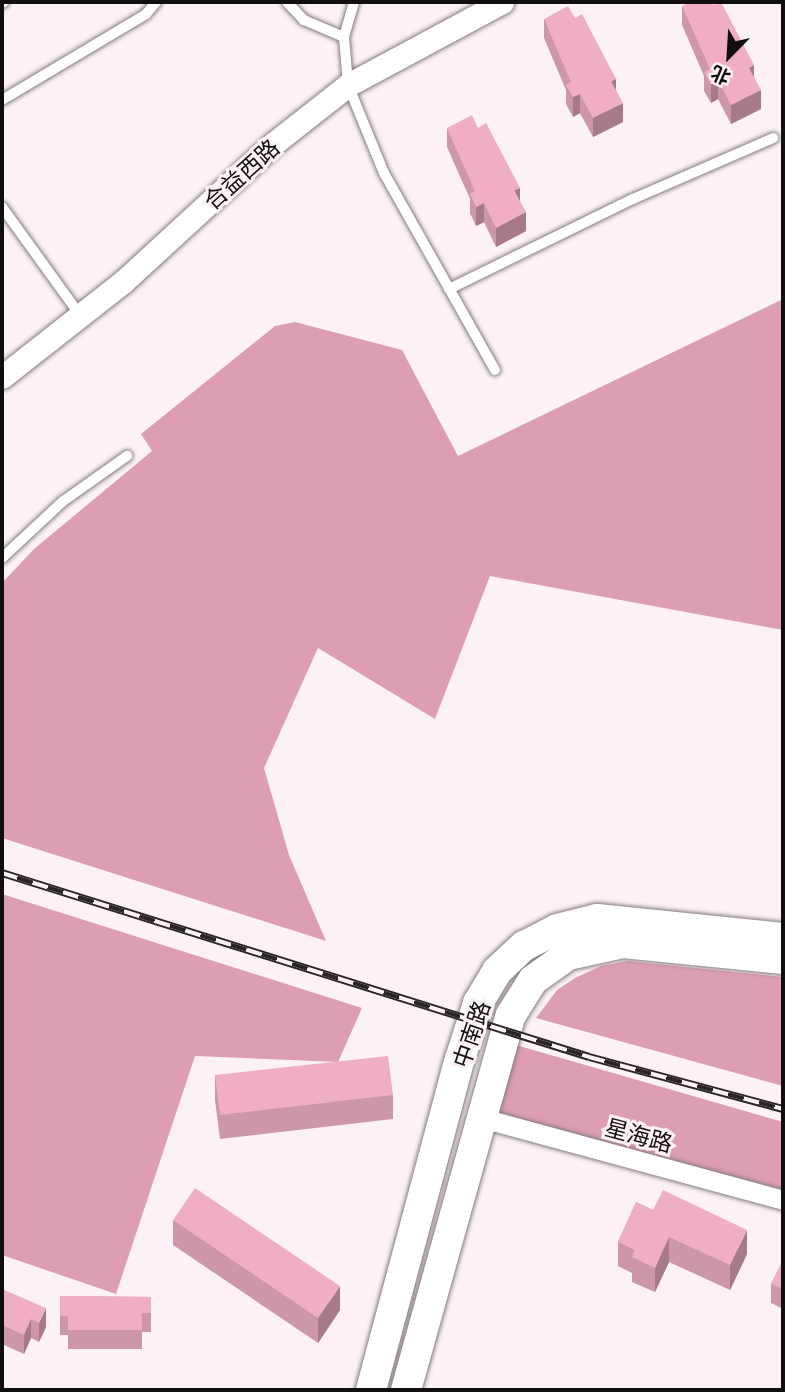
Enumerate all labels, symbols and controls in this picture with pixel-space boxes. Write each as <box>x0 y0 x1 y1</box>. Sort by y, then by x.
north arrow <box>694 21 764 91</box>
text: 北 <box>707 60 734 90</box>
street label: 合益西路 <box>198 133 284 215</box>
street label: 中南路 <box>447 997 495 1071</box>
street label: 星海路 <box>602 1113 676 1157</box>

